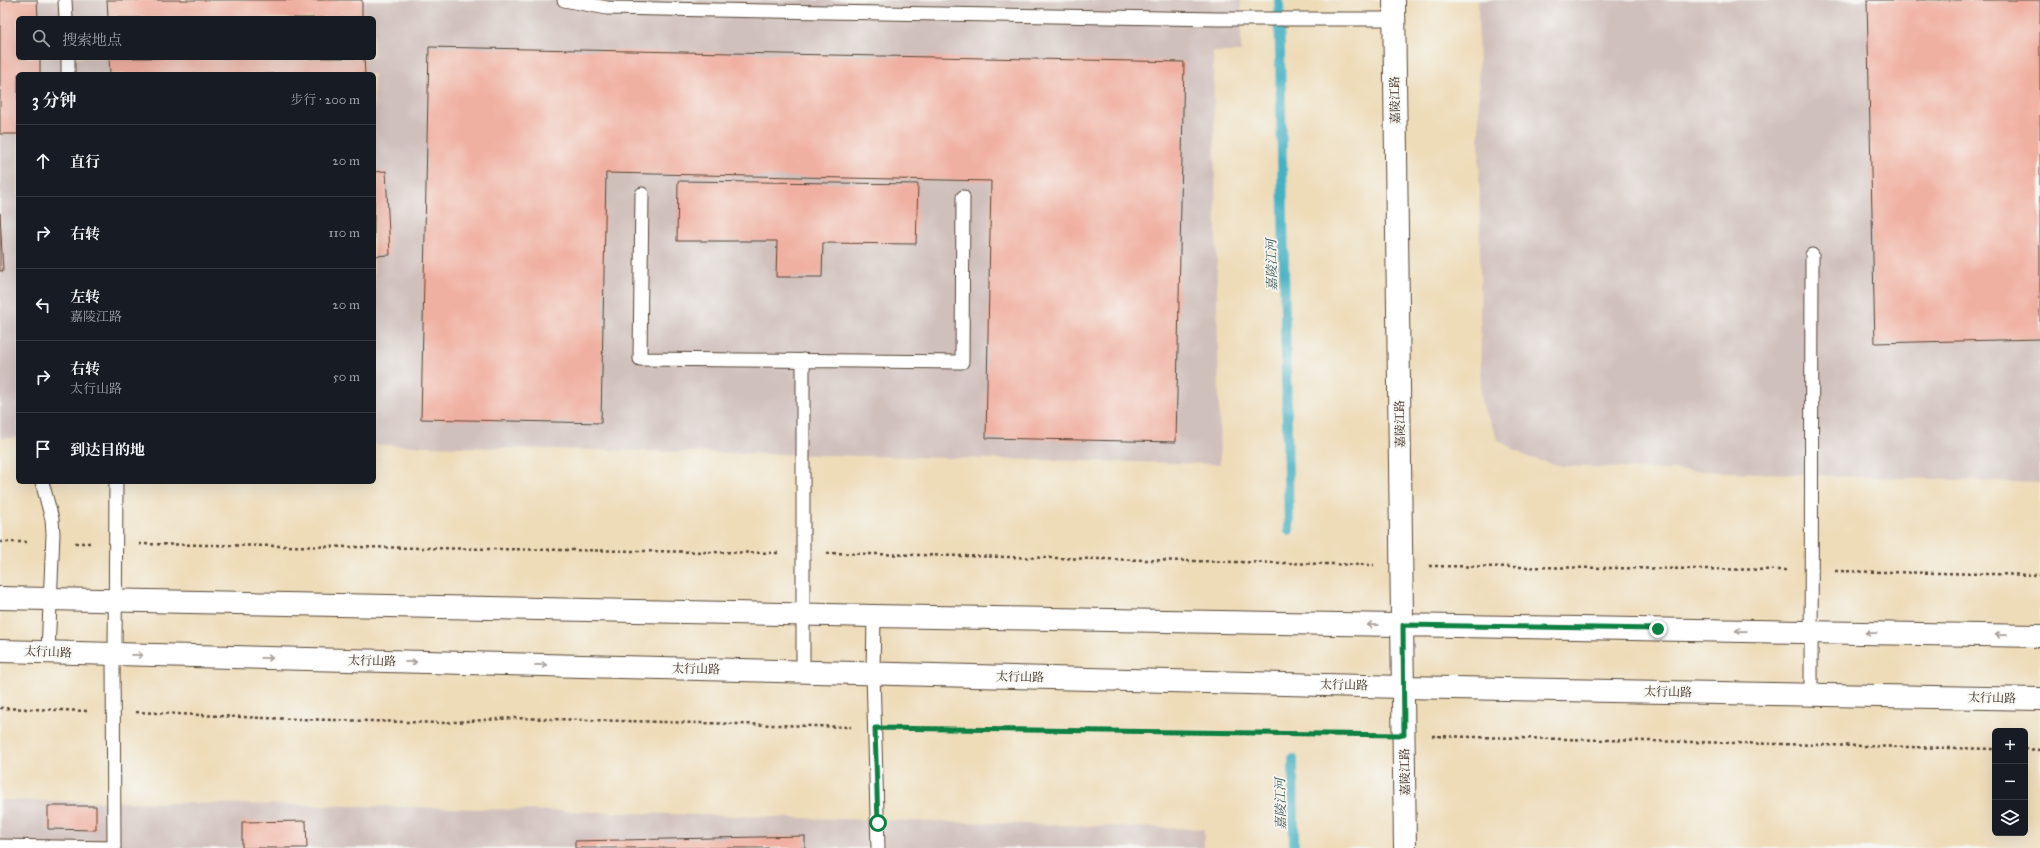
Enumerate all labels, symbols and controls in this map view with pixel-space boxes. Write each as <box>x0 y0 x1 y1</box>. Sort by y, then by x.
search box <box>16 16 376 60</box>
icon: search <box>30 27 52 49</box>
text: 搜索地点 <box>62 31 122 49</box>
street label: 嘉陵江路 <box>1388 76 1402 124</box>
text: 3 分钟 <box>32 90 76 111</box>
text: 步行 · 200 m <box>290 92 360 108</box>
icon: ahead <box>32 150 54 172</box>
text: 直行 <box>70 153 100 171</box>
text: 20 m <box>332 153 360 169</box>
icon: right <box>32 222 54 244</box>
text: 右转 <box>70 225 100 243</box>
text: 110 m <box>328 225 360 241</box>
water label: 嘉陵江河 <box>1264 237 1280 291</box>
text: 左转 <box>70 288 100 306</box>
icon: left <box>32 294 54 316</box>
text: 20 m <box>332 297 360 313</box>
text: 嘉陵江路 <box>70 309 122 325</box>
text: 右转 <box>70 360 100 378</box>
icon: right <box>32 366 54 388</box>
text: 50 m <box>333 369 360 385</box>
text: 太行山路 <box>70 381 122 397</box>
street label: 嘉陵江路 <box>1393 400 1407 448</box>
icon: arrive <box>32 438 54 460</box>
text: 到达目的地 <box>70 441 145 459</box>
route end <box>1649 620 1667 638</box>
one-way arrow <box>1367 621 1380 629</box>
one-way arrow <box>1735 627 1748 634</box>
one-way arrow <box>1865 629 1878 637</box>
one-way arrow <box>1995 632 2008 639</box>
street label: 太行山路 <box>24 644 72 660</box>
one-way arrow <box>130 651 143 659</box>
one-way arrow <box>260 654 273 662</box>
street label: 太行山路 <box>348 654 396 668</box>
one-way arrow <box>404 658 417 666</box>
one-way arrow <box>534 661 547 669</box>
street label: 太行山路 <box>672 662 720 676</box>
street label: 太行山路 <box>996 670 1044 684</box>
street label: 太行山路 <box>1320 678 1368 692</box>
street label: 太行山路 <box>1644 685 1692 699</box>
street label: 太行山路 <box>1968 691 2016 705</box>
map controls <box>1992 728 2028 836</box>
button: + <box>1992 728 2028 764</box>
street label: 嘉陵江路 <box>1398 748 1412 796</box>
button: − <box>1992 764 2028 800</box>
water label: 嘉陵江河 <box>1273 776 1289 830</box>
button: layers <box>1992 800 2028 836</box>
route start <box>869 814 887 832</box>

